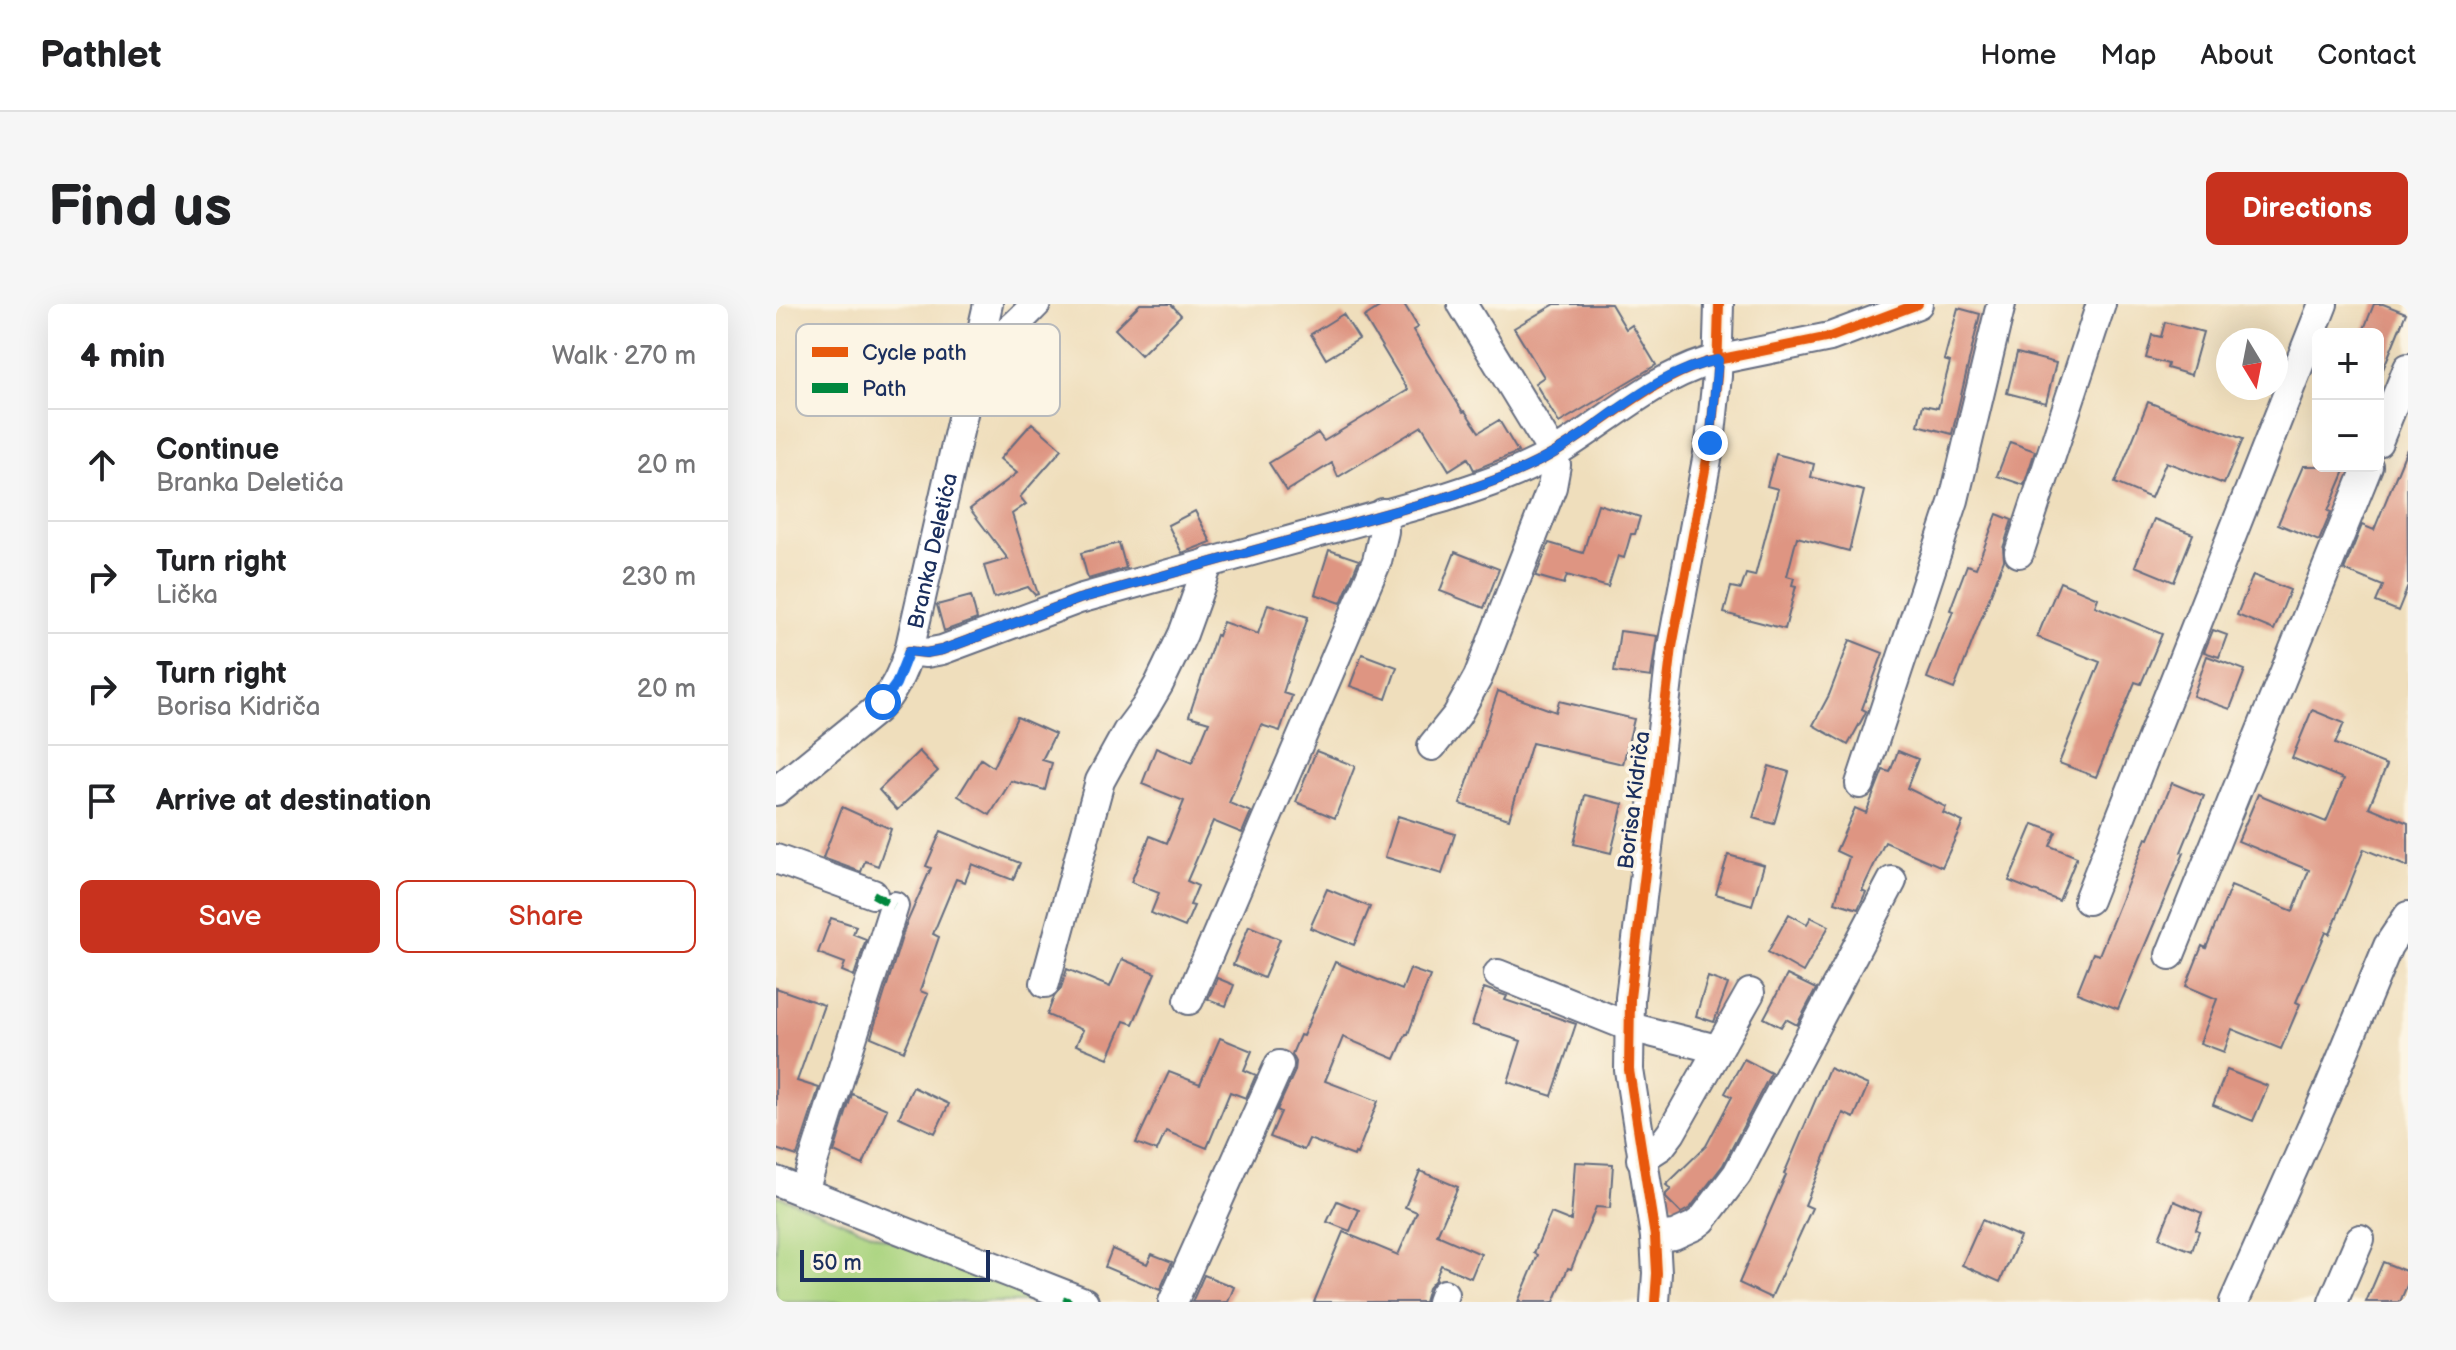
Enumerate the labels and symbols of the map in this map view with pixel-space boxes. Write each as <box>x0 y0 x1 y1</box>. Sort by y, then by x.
legend <box>796 324 1060 416</box>
north arrow <box>2216 328 2288 400</box>
text: Cycle path <box>862 340 967 367</box>
text: Path <box>862 376 906 403</box>
route end <box>1692 425 1728 461</box>
street label: Branka Deletića <box>903 470 964 631</box>
route start <box>865 684 901 720</box>
street label: Borisa Kidriča <box>1613 729 1656 871</box>
scale bar <box>800 1246 990 1282</box>

